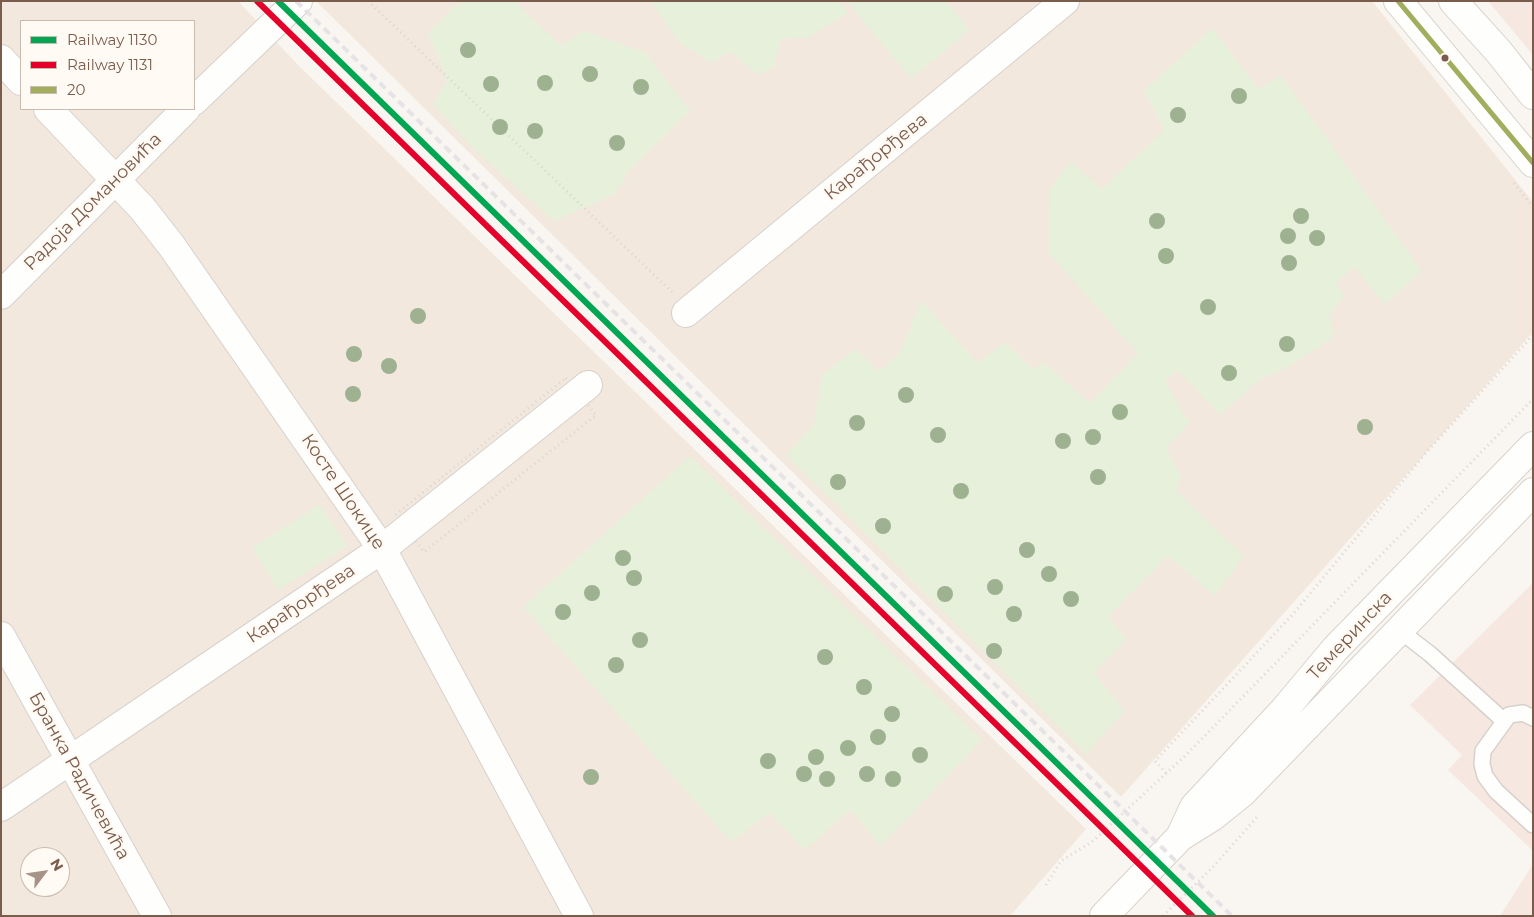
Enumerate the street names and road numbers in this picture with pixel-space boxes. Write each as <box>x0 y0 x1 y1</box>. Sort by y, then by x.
street label: Карађорђева <box>820 109 932 205</box>
street label: Радоја Домановића <box>20 129 166 275</box>
street label: Косте Шокице <box>296 430 390 554</box>
street label: Карађорђева <box>243 560 359 648</box>
street label: Темеринска <box>1303 587 1397 685</box>
street label: Бранка Радичевића <box>24 688 134 864</box>

